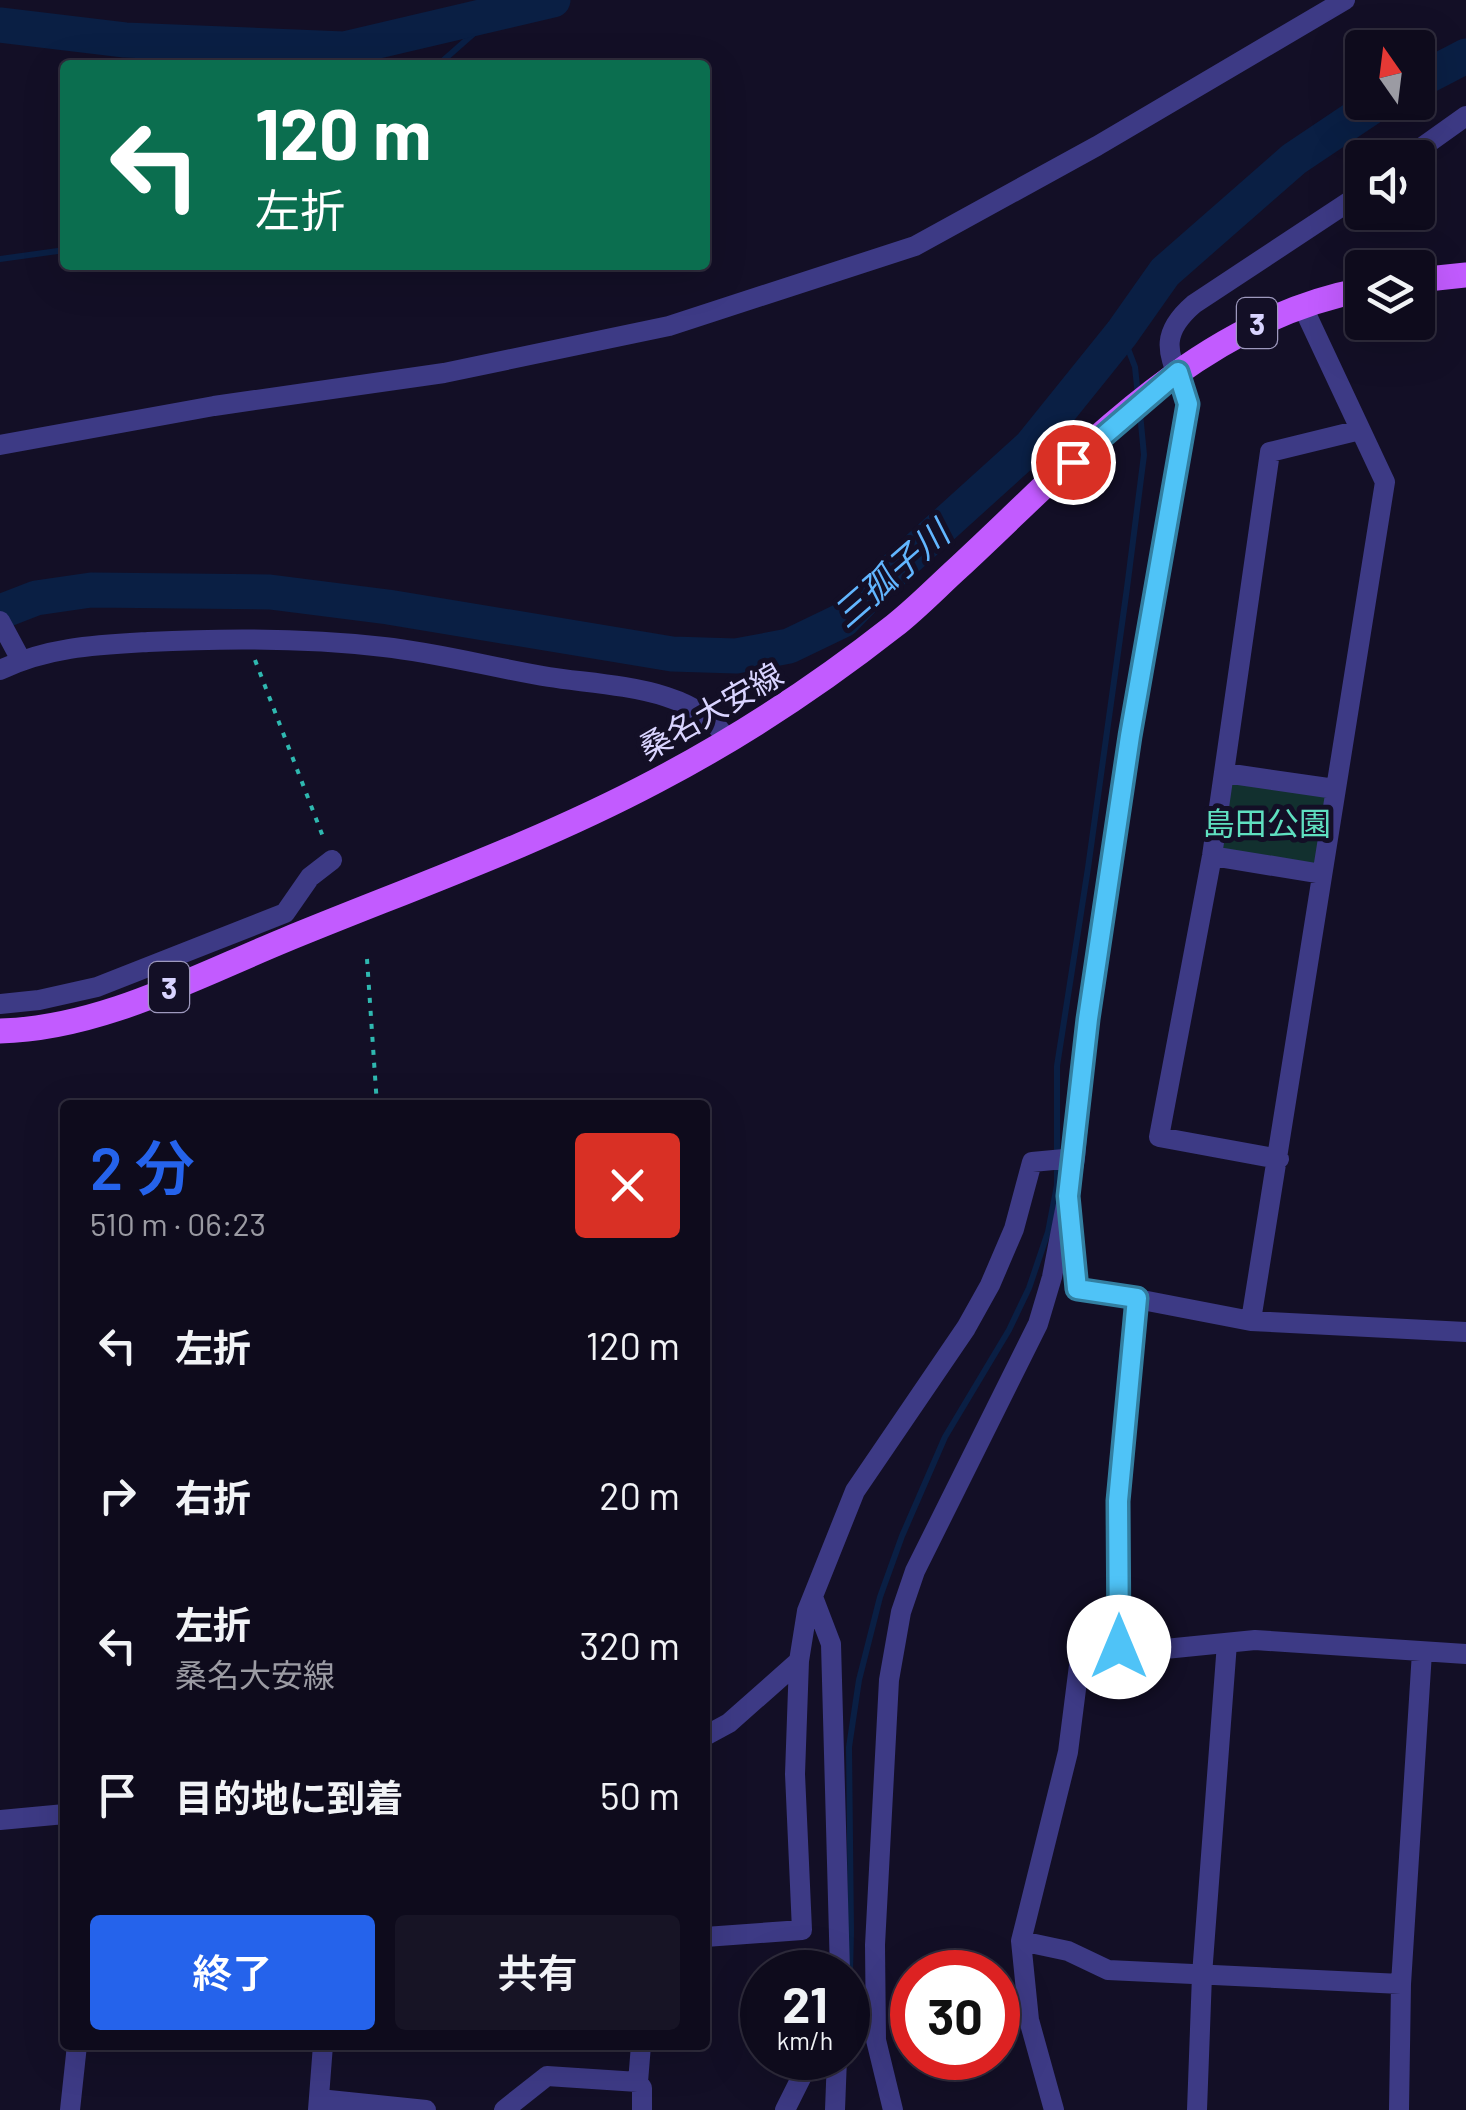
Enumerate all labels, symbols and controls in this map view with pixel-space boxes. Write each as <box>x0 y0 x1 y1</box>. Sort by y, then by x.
north arrow <box>1345 30 1435 120</box>
map controls <box>1345 30 1435 340</box>
text: 120 m <box>255 90 431 174</box>
icon: left <box>90 100 220 230</box>
button: sound <box>1345 140 1435 230</box>
text: 左折 <box>255 182 345 236</box>
button: layers <box>1345 250 1435 340</box>
road number: 3 <box>1237 298 1277 348</box>
pin <box>1031 420 1116 505</box>
icon: arrive <box>1046 435 1101 490</box>
water label: 三孤子川 <box>823 509 960 635</box>
street label: 桑名大安線 <box>631 654 789 766</box>
park label: 島田公園 <box>1203 803 1331 841</box>
road number: 3 <box>149 962 189 1012</box>
text: 2 分 <box>90 1130 195 1202</box>
button: close <box>575 1133 680 1238</box>
text: 510 m · 06:23 <box>90 1204 266 1242</box>
icon: left <box>90 1318 145 1373</box>
text: 120 m <box>586 1322 680 1368</box>
text: 左折 <box>175 1324 251 1370</box>
icon: right <box>90 1468 145 1523</box>
text: 20 m <box>599 1472 680 1518</box>
text: 右折 <box>175 1474 251 1520</box>
position arrow <box>1067 1595 1171 1699</box>
text: 左折 <box>175 1601 251 1647</box>
icon: left <box>90 1618 145 1673</box>
text: 320 m <box>580 1622 680 1668</box>
text: 桑名大安線 <box>175 1655 335 1693</box>
icon: arrive <box>90 1768 145 1823</box>
text: 50 m <box>600 1772 680 1818</box>
text: 目的地に到着 <box>175 1774 403 1820</box>
button: 終了 <box>90 1915 375 2030</box>
button: 共有 <box>395 1915 680 2030</box>
speed limit sign: 30 <box>890 1950 1020 2080</box>
text: 21 <box>782 1973 828 2033</box>
text: km/h <box>777 2025 833 2055</box>

